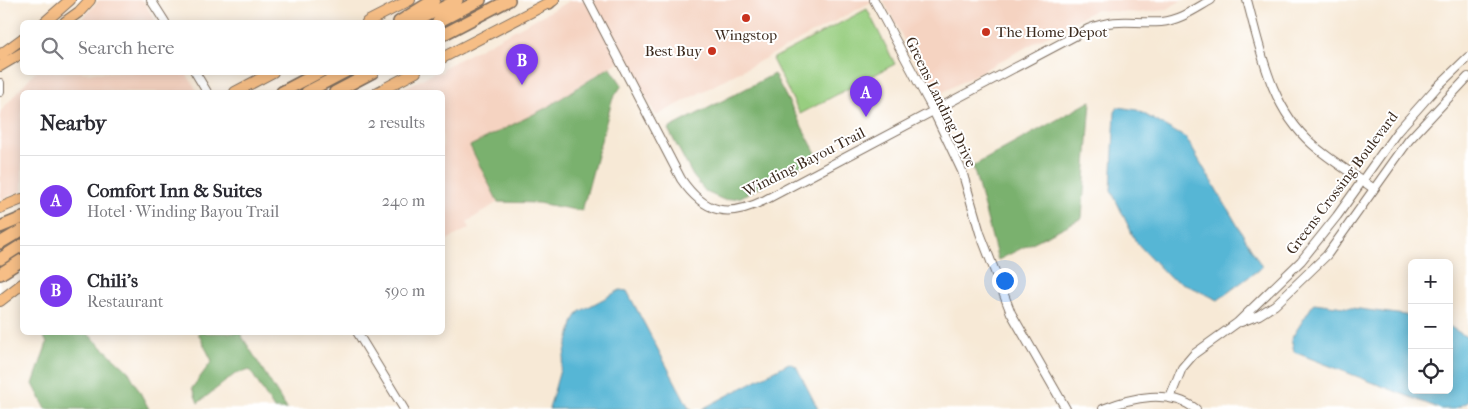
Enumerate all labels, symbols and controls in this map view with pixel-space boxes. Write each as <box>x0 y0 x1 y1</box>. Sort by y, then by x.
marker: Wingstop <box>740 12 752 24</box>
search box <box>20 20 445 75</box>
place label: The Home Depot <box>996 23 1108 41</box>
place label: Wingstop <box>714 26 777 44</box>
marker: The Home Depot <box>980 26 992 38</box>
icon: search <box>38 34 66 62</box>
street label: Greens Landing Drive <box>902 34 981 171</box>
text: Search here <box>78 37 174 59</box>
place label: Best Buy <box>645 42 703 60</box>
pin: B <box>506 44 538 85</box>
marker: Best Buy <box>706 45 718 57</box>
pin: A <box>850 76 882 117</box>
street label: Greens Crossing Boulevard <box>1282 107 1402 258</box>
text: Nearby <box>40 111 106 135</box>
text: 2 results <box>368 113 425 132</box>
street label: Winding Bayou Trail <box>739 123 868 201</box>
text: Comfort Inn & Suites <box>87 180 262 202</box>
text: A <box>51 191 61 210</box>
text: 240 m <box>382 191 425 210</box>
text: Hotel · Winding Bayou Trail <box>87 202 279 221</box>
map controls <box>1408 259 1453 394</box>
button: + <box>1408 259 1453 304</box>
your location <box>992 268 1018 294</box>
text: Chili's <box>87 270 138 292</box>
text: B <box>51 281 61 300</box>
text: 590 m <box>384 281 425 300</box>
text: Restaurant <box>87 292 163 311</box>
button: − <box>1408 304 1453 349</box>
button: locate <box>1408 349 1453 394</box>

